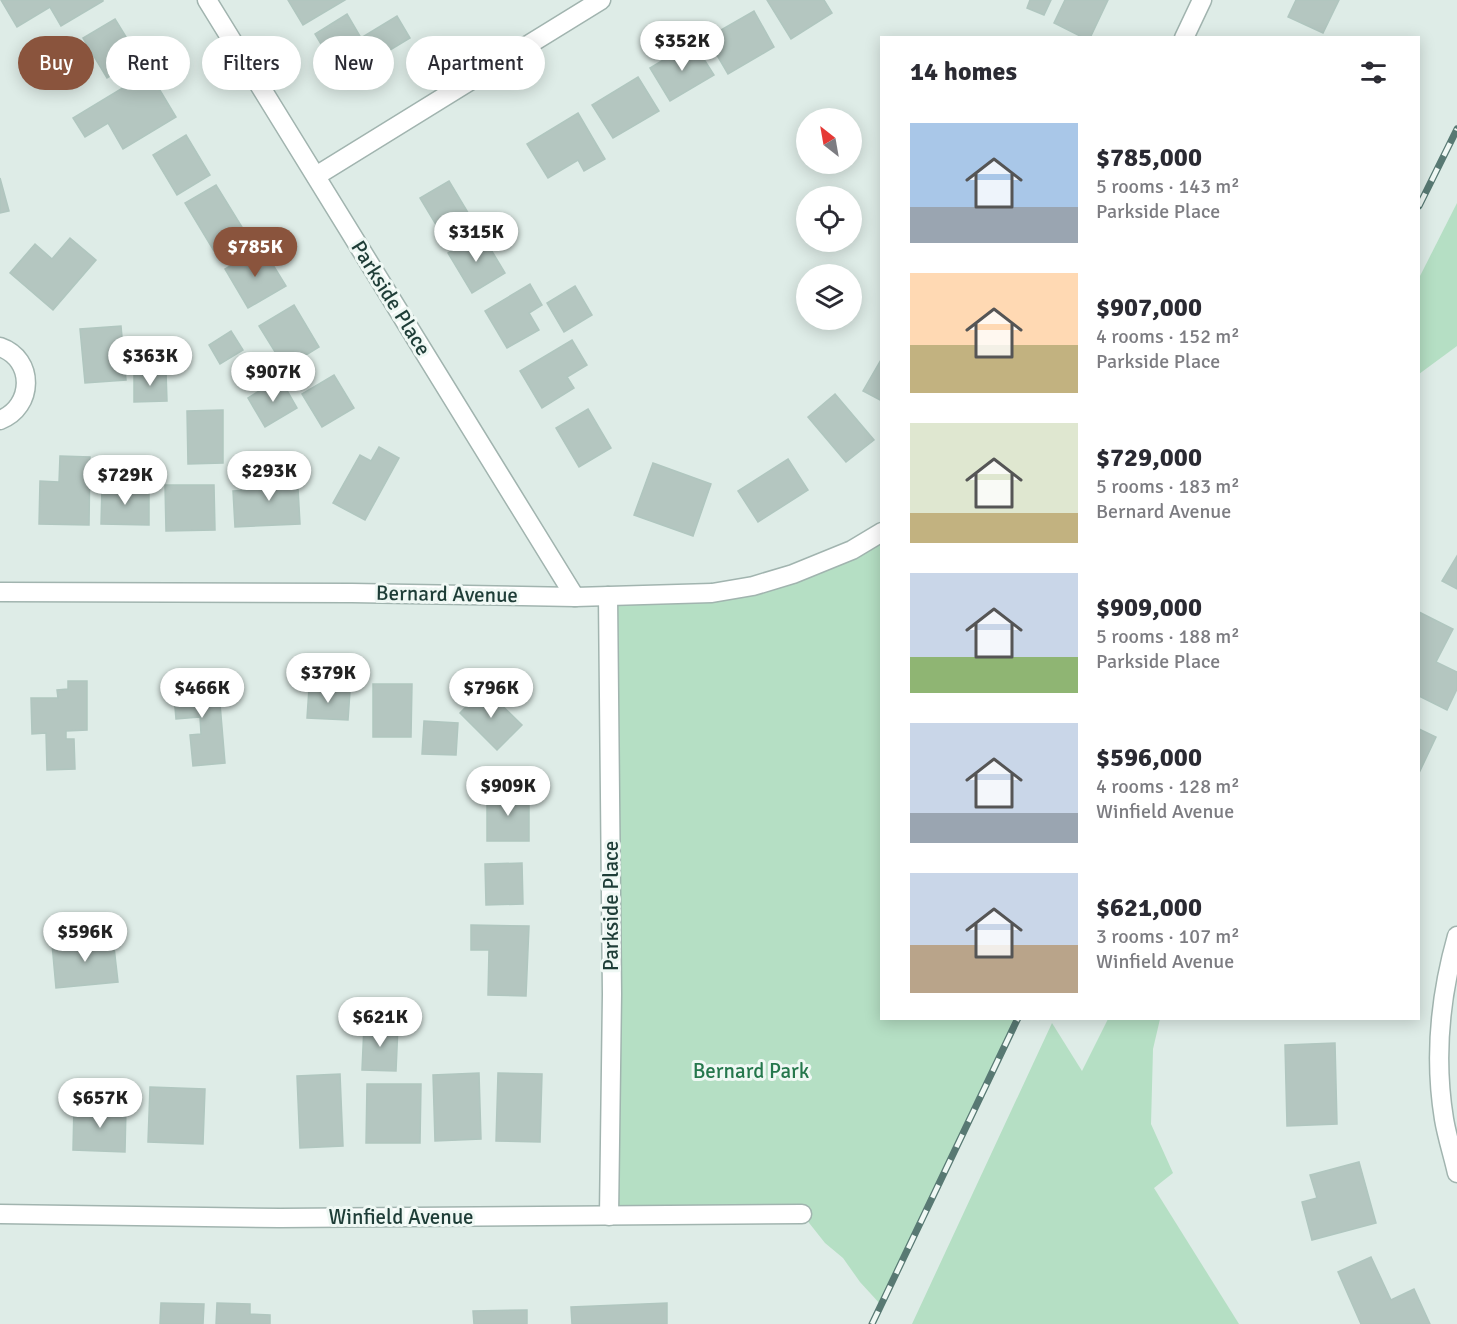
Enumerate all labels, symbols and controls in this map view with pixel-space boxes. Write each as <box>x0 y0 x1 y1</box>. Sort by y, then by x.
pin: $352K <box>640 21 724 72</box>
text: $352K <box>654 28 710 53</box>
chip: Buy <box>18 36 94 90</box>
chip: Rent <box>106 36 190 90</box>
chip: Filters <box>202 36 301 90</box>
chip: New <box>313 36 394 90</box>
chip: Apartment <box>406 36 545 90</box>
text: 14 homes <box>910 56 1017 88</box>
icon: filters <box>1357 56 1390 89</box>
north arrow <box>796 108 862 174</box>
map controls <box>796 108 862 330</box>
text: $785,000 <box>1096 142 1202 174</box>
icon: home <box>958 147 1030 219</box>
text: 5 rooms · 143 m² <box>1096 174 1240 199</box>
button: locate <box>796 186 862 252</box>
text: Parkside Place <box>1096 199 1220 224</box>
pin: $315K <box>434 212 518 263</box>
text: $315K <box>448 219 504 244</box>
pin: $785K <box>213 227 297 278</box>
text: $785K <box>227 234 283 259</box>
street label: Parkside Place <box>345 236 437 360</box>
button: layers <box>796 264 862 330</box>
text: $907,000 <box>1096 292 1202 324</box>
icon: home <box>958 297 1030 369</box>
text: 4 rooms · 152 m² <box>1096 324 1240 349</box>
pin: $363K <box>108 336 192 387</box>
text: $363K <box>122 343 178 368</box>
text: Parkside Place <box>1096 349 1220 374</box>
pin: $907K <box>231 352 315 403</box>
text: $907K <box>245 359 301 384</box>
text: $729,000 <box>1096 442 1202 474</box>
icon: home <box>958 447 1030 519</box>
pin: $293K <box>227 451 311 502</box>
pin: $729K <box>83 455 167 506</box>
text: $293K <box>241 458 297 483</box>
text: $729K <box>97 462 153 487</box>
text: 5 rooms · 183 m² <box>1096 474 1240 499</box>
text: Bernard Avenue <box>1096 499 1231 524</box>
street label: Bernard Avenue <box>376 580 518 608</box>
text: $909,000 <box>1096 592 1202 624</box>
icon: home <box>958 597 1030 669</box>
text: 5 rooms · 188 m² <box>1096 624 1240 649</box>
text: Parkside Place <box>1096 649 1220 674</box>
pin: $379K <box>286 653 370 704</box>
text: $379K <box>300 660 356 685</box>
pin: $466K <box>160 668 244 719</box>
pin: $796K <box>449 668 533 719</box>
text: $466K <box>174 675 230 700</box>
text: $796K <box>463 675 519 700</box>
text: $596,000 <box>1096 742 1202 774</box>
icon: home <box>958 747 1030 819</box>
pin: $909K <box>466 766 550 817</box>
text: $909K <box>480 773 536 798</box>
text: 4 rooms · 128 m² <box>1096 774 1240 799</box>
text: Winfield Avenue <box>1096 799 1234 824</box>
street label: Parkside Place <box>598 841 624 971</box>
text: $621,000 <box>1096 892 1202 924</box>
icon: home <box>958 897 1030 969</box>
pin: $596K <box>43 912 127 963</box>
text: $596K <box>57 919 113 944</box>
text: 3 rooms · 107 m² <box>1096 924 1240 949</box>
text: Winfield Avenue <box>1096 949 1234 974</box>
pin: $621K <box>338 997 422 1048</box>
text: $621K <box>352 1004 408 1029</box>
park label: Bernard Park <box>693 1058 810 1084</box>
pin: $657K <box>58 1078 142 1129</box>
text: $657K <box>72 1085 128 1110</box>
street label: Winfield Avenue <box>328 1204 474 1230</box>

